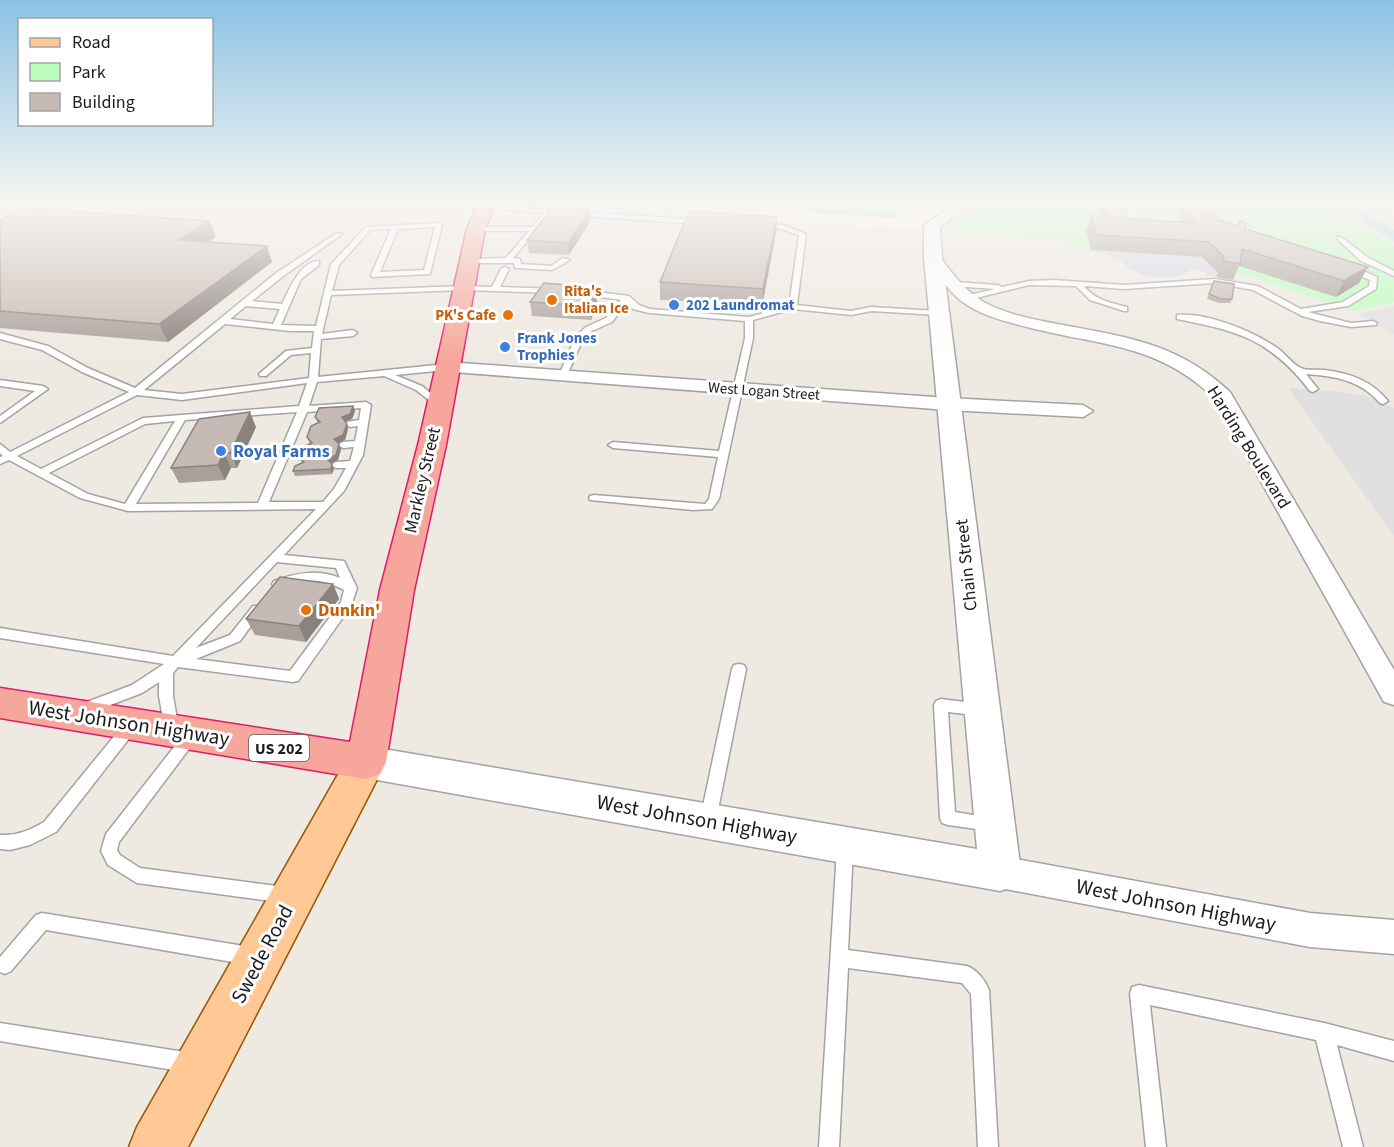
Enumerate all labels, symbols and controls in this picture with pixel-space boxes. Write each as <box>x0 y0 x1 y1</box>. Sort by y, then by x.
legend <box>18 18 213 126</box>
text: Road <box>72 30 111 55</box>
text: Park <box>72 60 106 85</box>
text: Building <box>72 90 135 115</box>
place label: Rita's Italian Ice <box>564 281 629 319</box>
marker: Rita's Italian Ice <box>545 293 559 307</box>
place label: 202 Laundromat <box>686 295 795 316</box>
marker: 202 Laundromat <box>667 298 681 312</box>
place label: PK's Cafe <box>435 305 496 326</box>
marker: PK's Cafe <box>501 308 515 322</box>
place label: Frank Jones Trophies <box>517 328 597 366</box>
marker: Frank Jones Trophies <box>498 340 512 354</box>
street label: West Logan Street <box>707 377 821 406</box>
street label: Harding Boulevard <box>1201 381 1296 514</box>
street label: Markley Street <box>398 425 447 536</box>
place label: Royal Farms <box>233 439 330 464</box>
marker: Royal Farms <box>214 444 228 458</box>
street label: Chain Street <box>949 518 984 612</box>
place label: Dunkin' <box>318 598 380 623</box>
marker: Dunkin' <box>299 603 313 617</box>
street label: West Johnson Highway <box>26 692 232 754</box>
road number: US 202 <box>249 735 309 761</box>
street label: West Johnson Highway <box>594 787 800 851</box>
street label: West Johnson Highway <box>1074 871 1279 939</box>
street label: Swede Road <box>223 899 301 1009</box>

